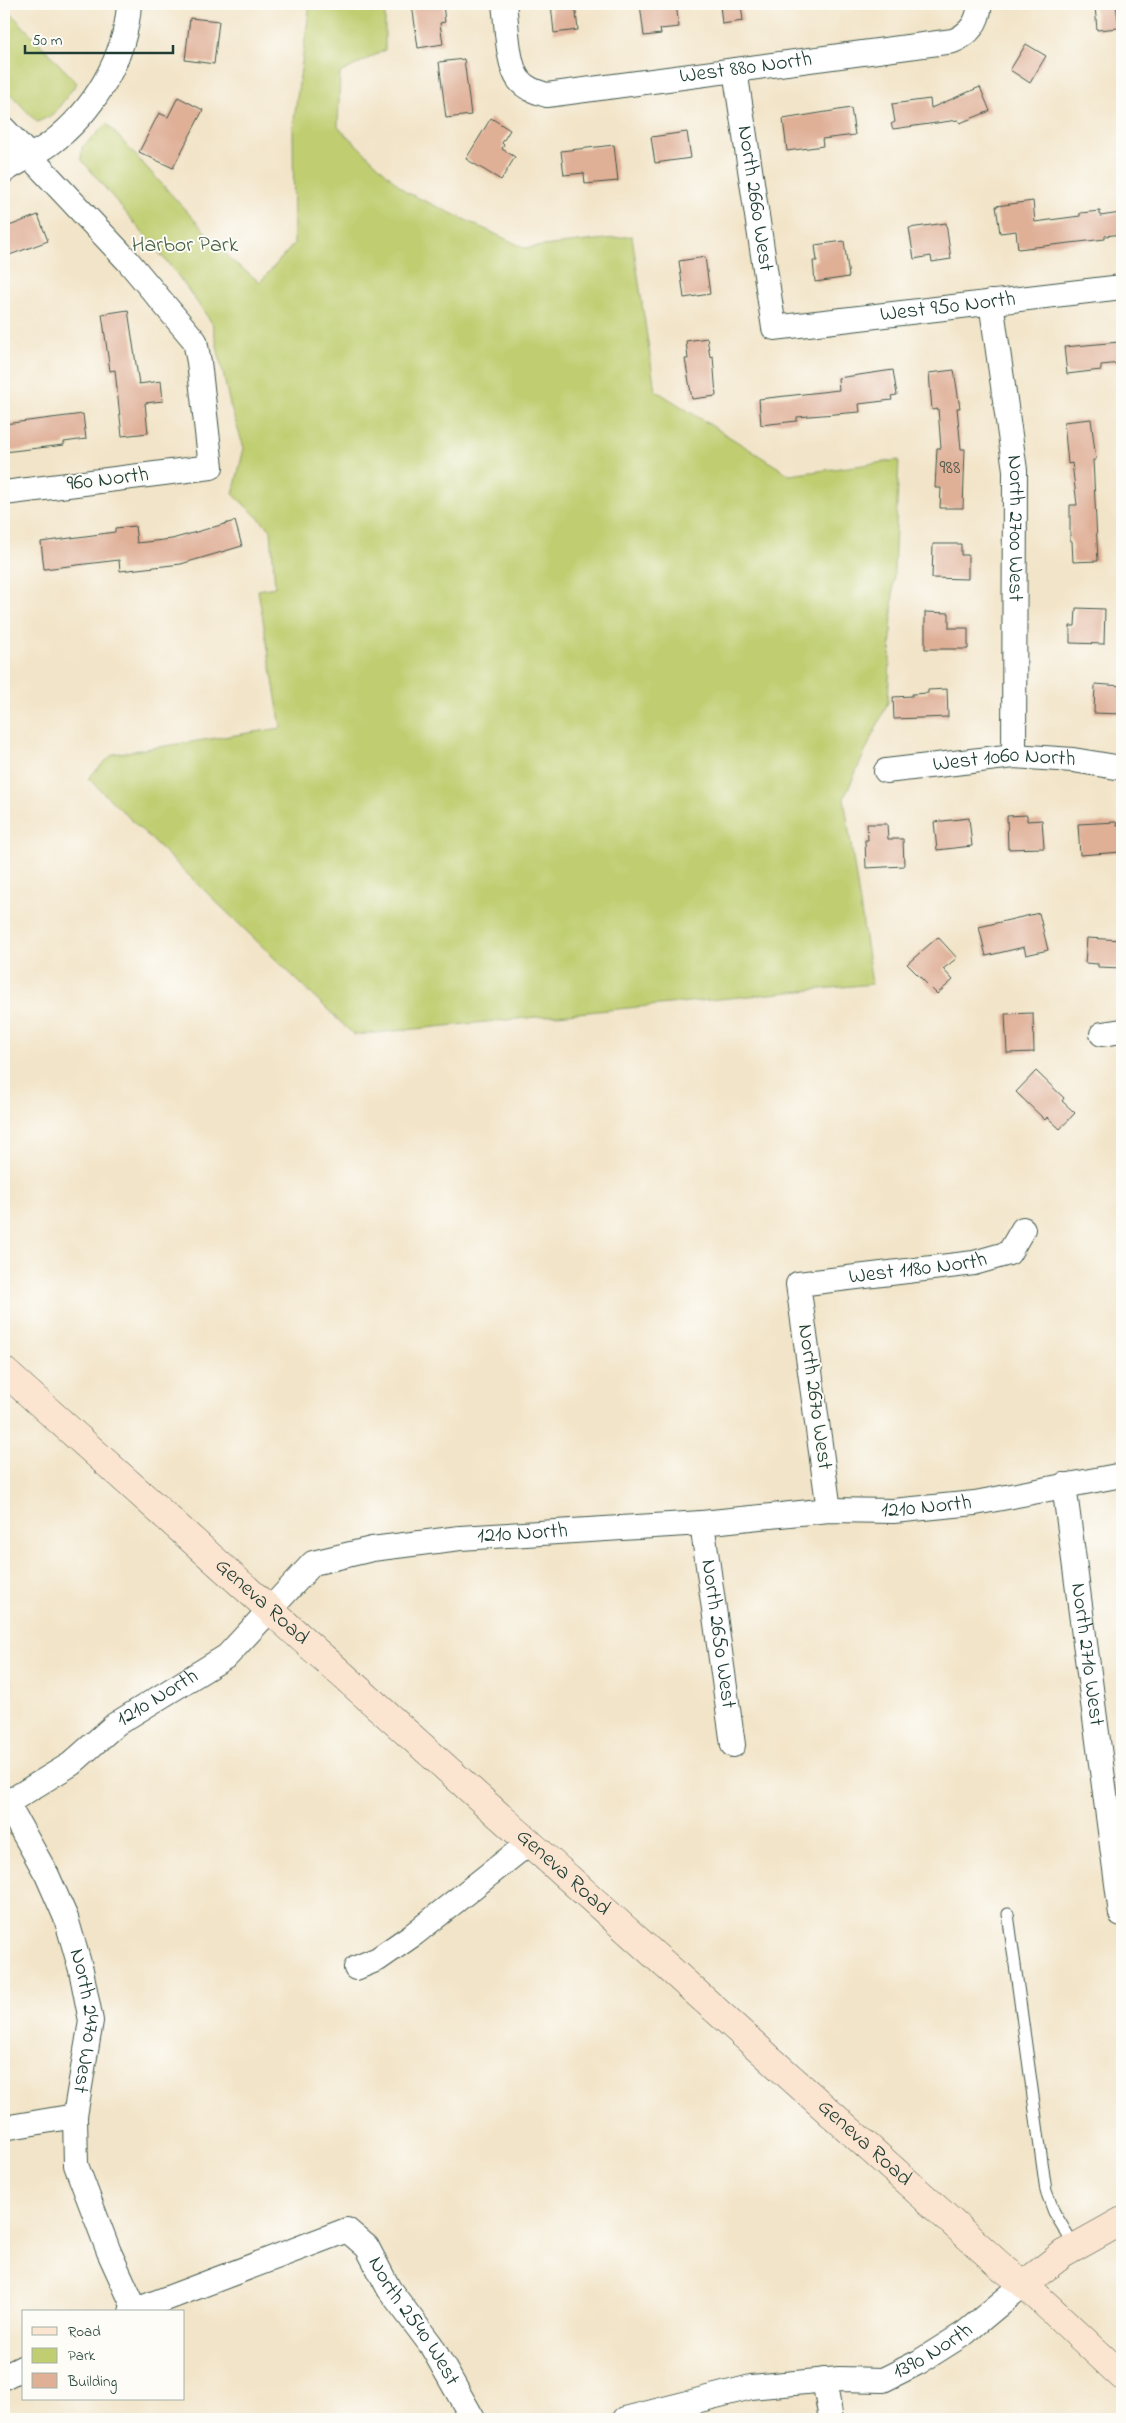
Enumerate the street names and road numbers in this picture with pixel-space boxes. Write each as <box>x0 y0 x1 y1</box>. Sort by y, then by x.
street label: West 880 North <box>678 44 814 93</box>
street label: North 2660 West <box>728 123 781 274</box>
street label: West 950 North <box>878 284 1017 331</box>
street label: North 2700 West <box>997 453 1031 602</box>
street label: 960 North <box>65 459 151 501</box>
street label: West 1060 North <box>931 740 1077 781</box>
street label: West 1180 North <box>847 1244 991 1294</box>
street label: North 2670 West <box>788 1322 840 1472</box>
street label: 1210 North <box>881 1487 973 1527</box>
street label: 1210 North <box>476 1515 569 1553</box>
street label: Geneva Road <box>207 1551 316 1654</box>
street label: North 2650 West <box>691 1557 744 1711</box>
street label: North 2710 West <box>1061 1581 1112 1729</box>
street label: 1210 North <box>111 1661 205 1736</box>
street label: Geneva Road <box>508 1821 617 1924</box>
street label: North 2470 West <box>60 1945 107 2096</box>
street label: Geneva Road <box>809 2092 919 2195</box>
street label: North 2540 West <box>359 2251 467 2393</box>
street label: 1390 North <box>888 2316 981 2388</box>

